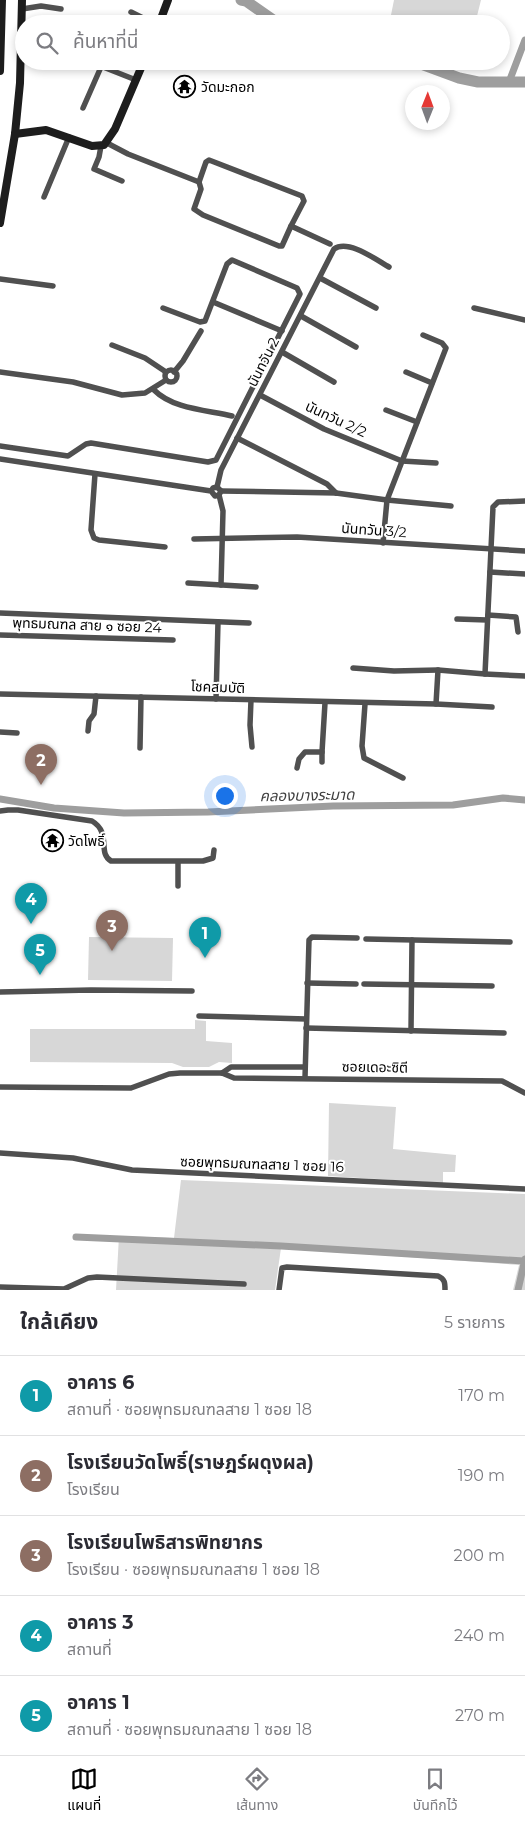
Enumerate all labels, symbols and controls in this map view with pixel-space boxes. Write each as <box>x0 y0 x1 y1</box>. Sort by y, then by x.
search box <box>15 15 510 70</box>
icon: search <box>33 29 61 57</box>
text: ค้นหาที่นี่ <box>73 30 138 53</box>
temple icon: วัดมะกอก <box>173 75 197 99</box>
place label: วัดมะกอก <box>201 78 255 96</box>
north arrow <box>405 85 450 130</box>
street label: นันทวัน 2 <box>243 334 283 390</box>
street label: นันทวัน 2/2 <box>302 397 370 441</box>
street label: นันทวัน 3/2 <box>341 519 407 541</box>
street label: พุทธมณฑล สาย ๑ ซอย 24 <box>12 613 163 637</box>
street label: โชคสมบัติ <box>190 677 246 697</box>
pin: 2 <box>25 744 57 785</box>
your location <box>212 783 238 809</box>
water label: คลองบางระมาด <box>260 785 355 805</box>
temple icon: วัดโพธิ์ <box>40 829 64 853</box>
place label: วัดโพธิ์ <box>68 832 105 850</box>
pin: 4 <box>15 883 47 924</box>
pin: 3 <box>96 910 128 951</box>
pin: 1 <box>189 917 221 958</box>
pin: 5 <box>24 934 56 975</box>
street label: ซอยเดอะซิตี <box>342 1057 408 1077</box>
street label: ซอยพุทธมณฑลสาย 1 ซอย 16 <box>180 1152 345 1176</box>
text: ใกล้เคียง <box>20 1309 98 1334</box>
text: 5 รายการ <box>444 1313 505 1332</box>
text: อาคาร 6 <box>67 1371 134 1394</box>
text: 1 <box>33 1386 39 1405</box>
text: 170 m <box>458 1386 505 1405</box>
text: สถานที่ · ซอยพุทธมณฑลสาย 1 ซอย 18 <box>67 1400 312 1419</box>
text: โรงเรียนวัดโพธิ์(ราษฎร์ผดุงผล) <box>67 1451 314 1474</box>
text: 2 <box>31 1466 41 1485</box>
text: 190 m <box>458 1466 505 1485</box>
text: โรงเรียน <box>67 1480 120 1499</box>
text: โรงเรียนโพธิสารพิทยากร <box>67 1531 263 1554</box>
text: 3 <box>31 1546 41 1565</box>
text: 200 m <box>454 1546 505 1565</box>
text: โรงเรียน · ซอยพุทธมณฑลสาย 1 ซอย 18 <box>67 1560 320 1579</box>
text: อาคาร 3 <box>67 1611 134 1634</box>
text: 4 <box>30 1626 42 1645</box>
text: 240 m <box>454 1626 505 1645</box>
text: สถานที่ <box>67 1640 112 1659</box>
text: อาคาร 1 <box>67 1691 130 1714</box>
text: 5 <box>31 1706 41 1725</box>
text: 270 m <box>455 1706 505 1725</box>
text: สถานที่ · ซอยพุทธมณฑลสาย 1 ซอย 18 <box>67 1720 312 1739</box>
tab: แผนที่ <box>67 1765 101 1816</box>
tab: เส้นทาง <box>236 1765 278 1816</box>
tab: บันทึกไว้ <box>413 1765 458 1816</box>

